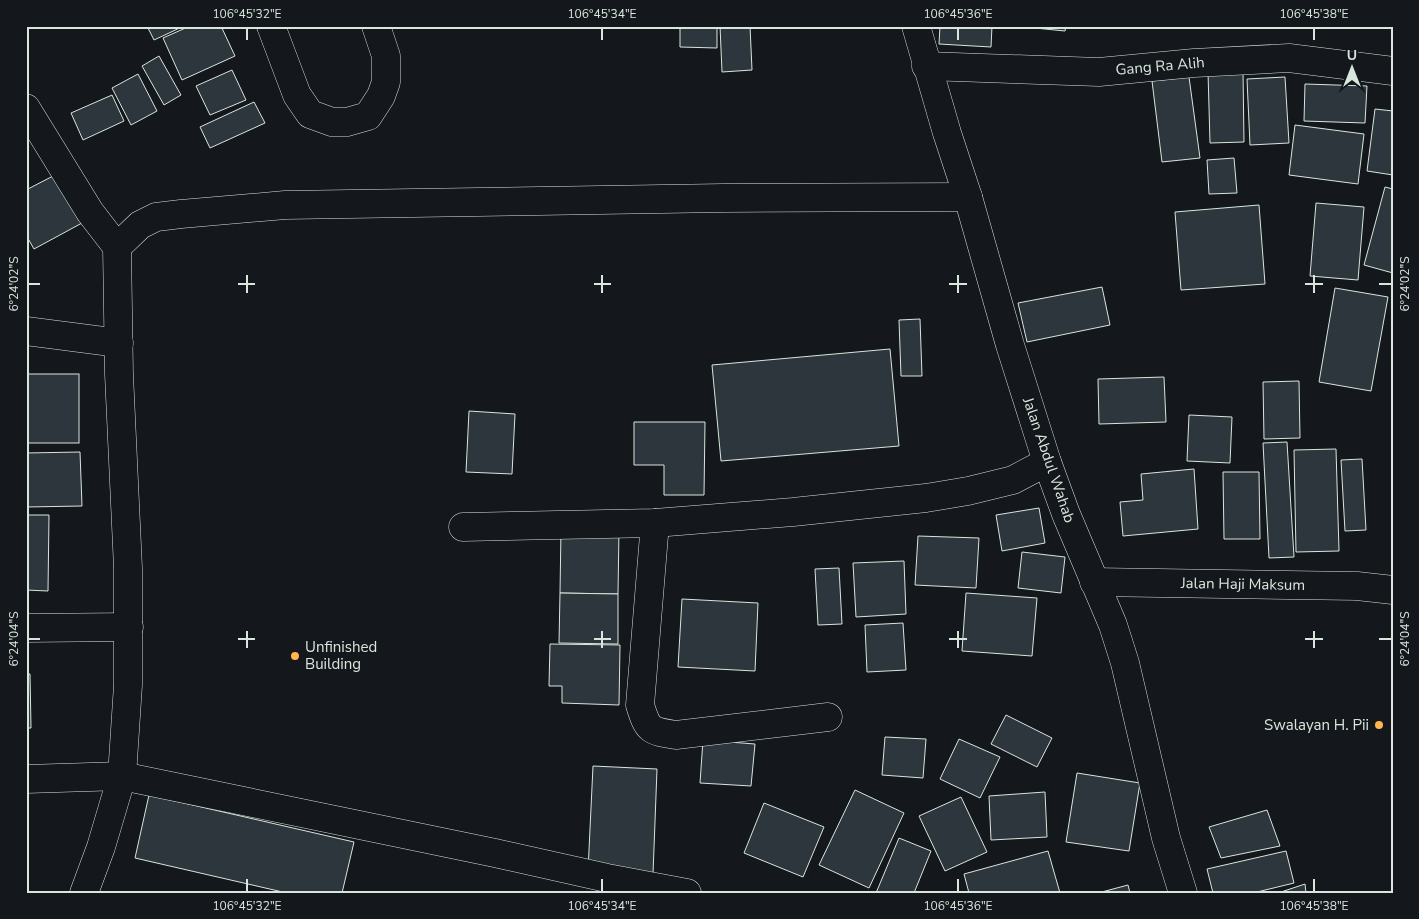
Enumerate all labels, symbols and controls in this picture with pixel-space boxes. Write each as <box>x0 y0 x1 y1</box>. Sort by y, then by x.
text: 106°45'32"E <box>212 6 282 22</box>
text: 106°45'34"E <box>567 6 637 22</box>
text: 106°45'36"E <box>923 6 993 22</box>
text: 106°45'38"E <box>1279 6 1349 22</box>
north arrow <box>1326 42 1376 92</box>
text: U <box>1347 46 1357 65</box>
street label: Gang Ra Alih <box>1115 52 1205 80</box>
text: 6°24'02"S <box>6 256 22 312</box>
text: 6°24'02"S <box>1397 256 1413 312</box>
street label: Jalan Abdul Wahab <box>1018 394 1080 526</box>
street label: Jalan Haji Maksum <box>1180 573 1305 595</box>
text: 6°24'04"S <box>6 611 22 667</box>
text: 6°24'04"S <box>1397 611 1413 667</box>
place label: Unfinished Building <box>305 637 377 674</box>
marker: Unfinished Building <box>289 650 301 662</box>
place label: Swalayan H. Pii <box>1264 715 1369 735</box>
marker: Swalayan H. Pii <box>1373 719 1385 731</box>
text: 106°45'32"E <box>212 898 282 914</box>
text: 106°45'34"E <box>567 898 637 914</box>
text: 106°45'36"E <box>923 898 993 914</box>
text: 106°45'38"E <box>1279 898 1349 914</box>

